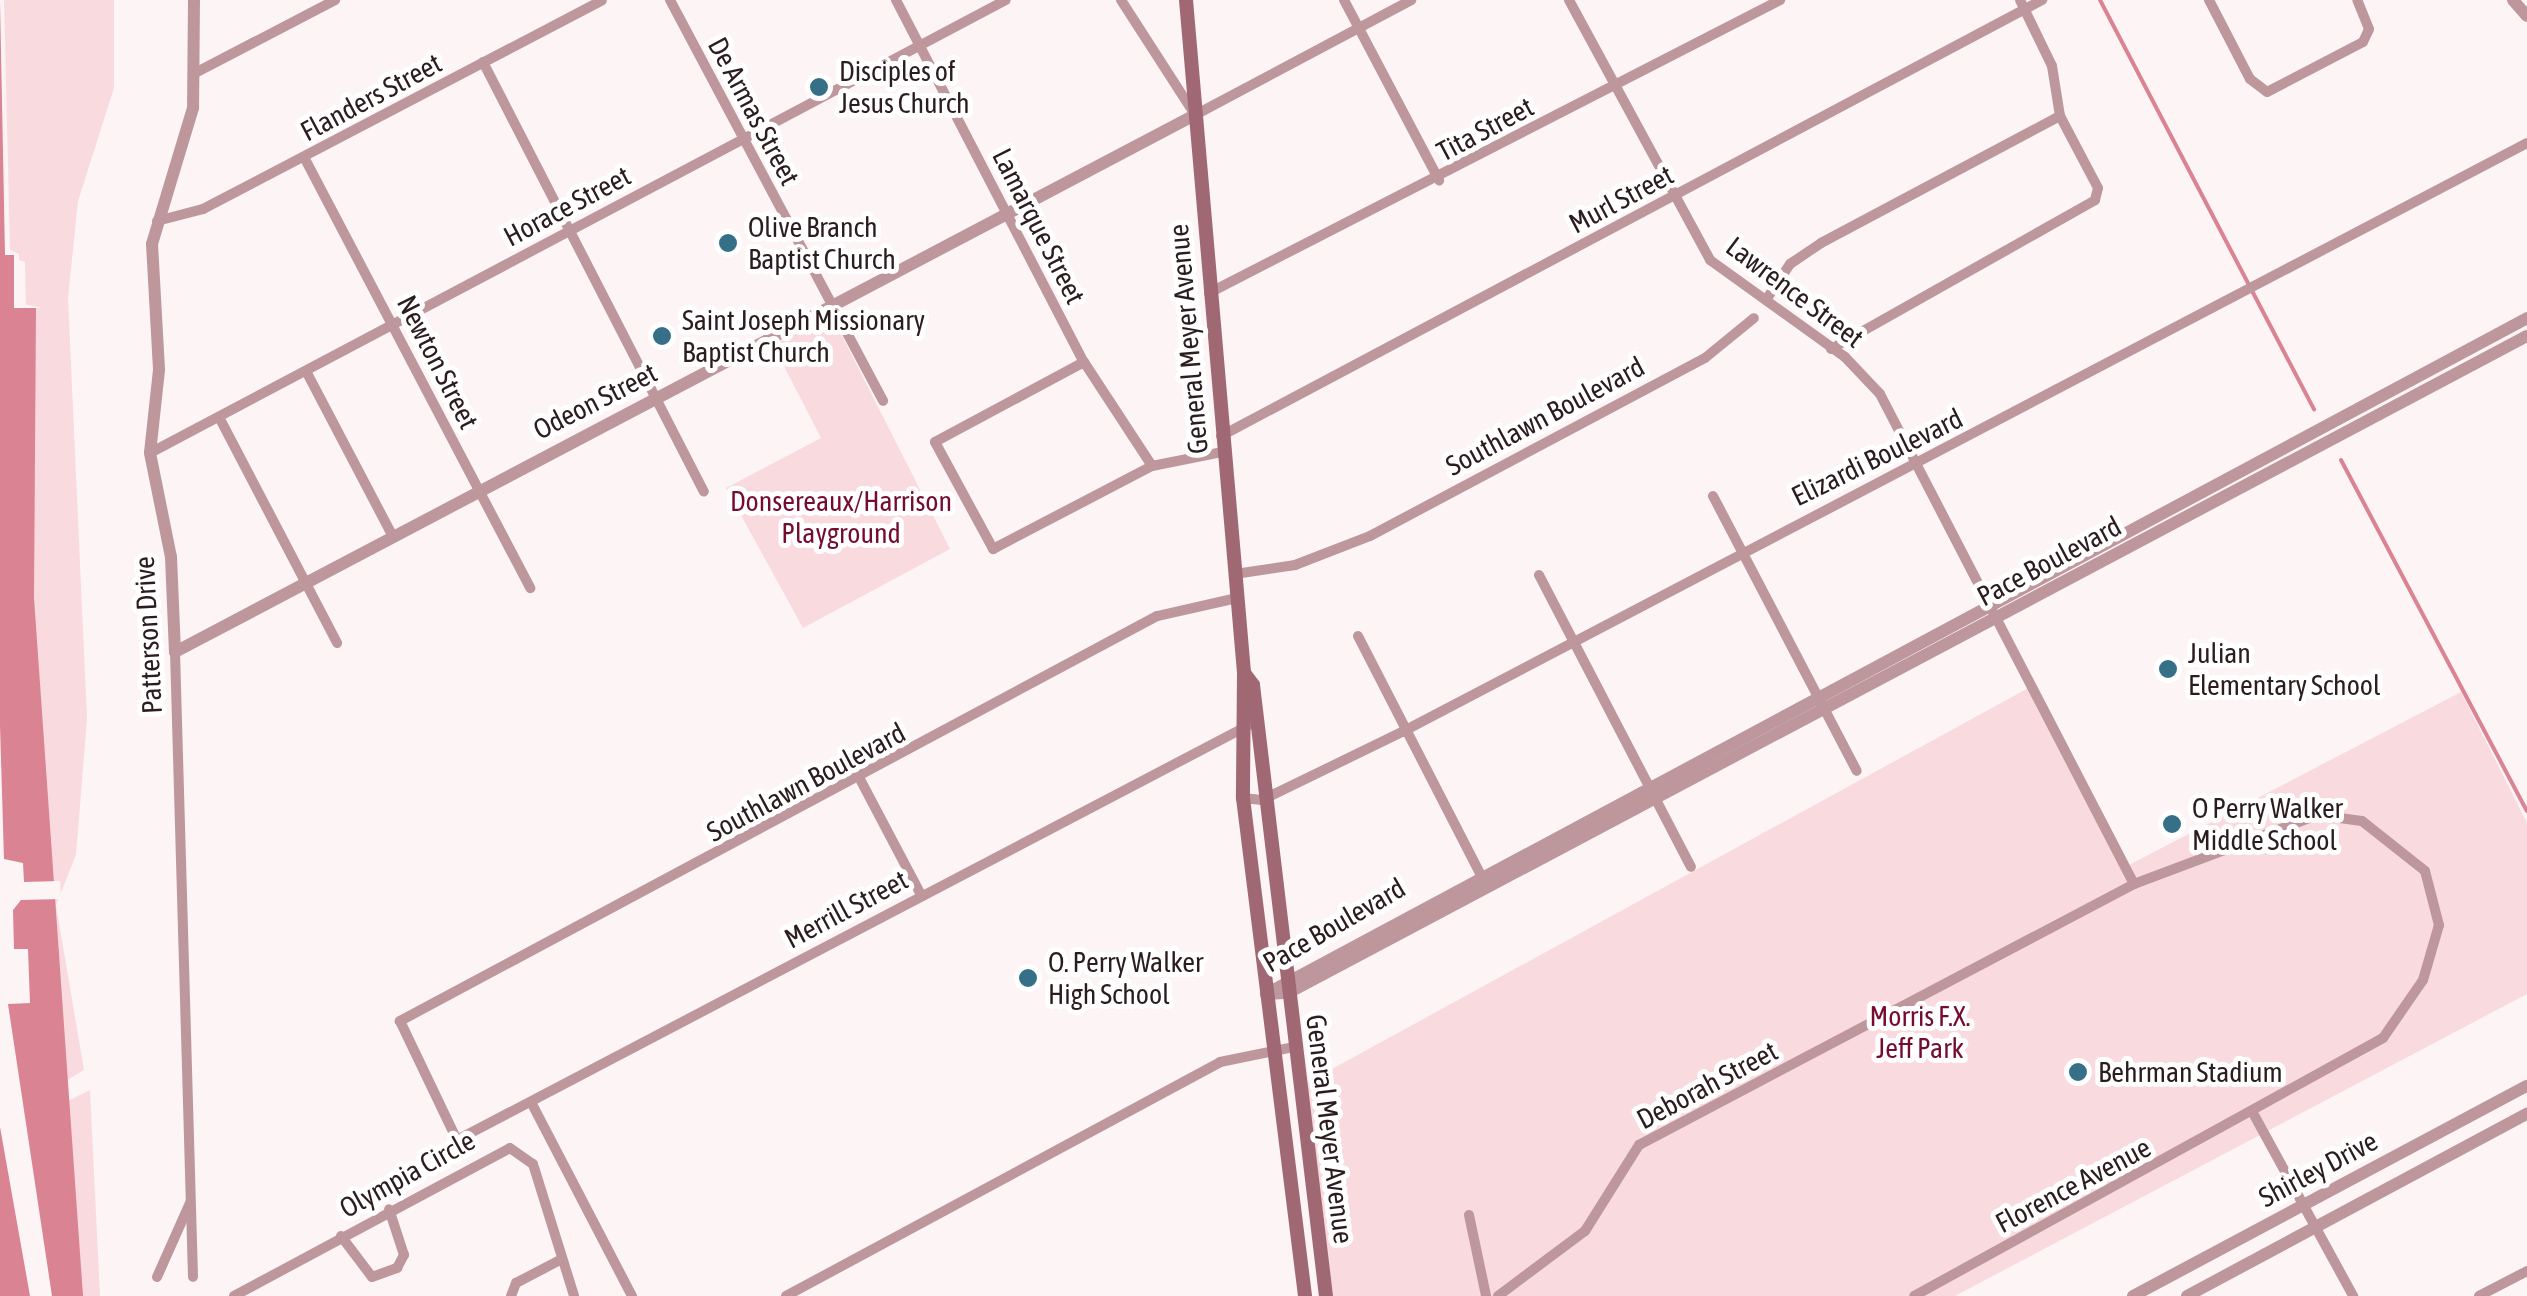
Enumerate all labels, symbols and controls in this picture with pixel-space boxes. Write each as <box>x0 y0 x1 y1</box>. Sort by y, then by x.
street label: De Armas Street <box>701 31 807 191</box>
street label: Flanders Street <box>295 46 447 148</box>
place label: Disciples of Jesus Church <box>839 54 970 120</box>
marker: Disciples of Jesus Church <box>808 76 830 98</box>
street label: Tita Street <box>1431 90 1539 168</box>
street label: Lamarque Street <box>985 143 1093 309</box>
street label: Murl Street <box>1563 158 1679 240</box>
street label: Horace Street <box>498 159 636 253</box>
place label: Olive Branch Baptist Church <box>748 210 896 276</box>
street label: General Meyer Avenue <box>1161 223 1215 455</box>
street label: Lawrence Street <box>1720 229 1870 355</box>
marker: Olive Branch Baptist Church <box>717 232 739 254</box>
street label: Newton Street <box>390 290 486 434</box>
place label: Saint Joseph Missionary Baptist Church <box>682 303 925 369</box>
marker: Saint Joseph Missionary Baptist Church <box>651 325 673 347</box>
street label: Southlawn Boulevard <box>1440 350 1650 482</box>
street label: Odeon Street <box>528 356 662 446</box>
street label: Elizardi Boulevard <box>1786 401 1968 513</box>
park label: Donsereaux/Harrison Playground <box>730 484 952 550</box>
street label: Pace Boulevard <box>1971 509 2127 613</box>
street label: Patterson Drive <box>127 555 169 715</box>
place label: Julian Elementary School <box>2188 636 2380 702</box>
marker: Julian Elementary School <box>2157 658 2179 680</box>
street label: Southlawn Boulevard <box>701 716 911 848</box>
place label: O Perry Walker Middle School <box>2192 791 2343 857</box>
marker: O Perry Walker Middle School <box>2161 813 2183 835</box>
street label: Merrill Street <box>779 863 913 955</box>
street label: Pace Boulevard <box>1257 871 1411 979</box>
place label: O. Perry Walker High School <box>1048 945 1203 1011</box>
marker: O. Perry Walker High School <box>1017 967 1039 989</box>
park label: Morris F.X. Jeff Park <box>1869 999 1971 1065</box>
street label: General Meyer Avenue <box>1299 1013 1361 1245</box>
street label: Deborah Street <box>1631 1034 1783 1136</box>
place label: Behrman Stadium <box>2098 1055 2283 1089</box>
marker: Behrman Stadium <box>2067 1061 2089 1083</box>
street label: Olympia Circle <box>334 1123 480 1225</box>
street label: Shirley Drive <box>2253 1124 2383 1214</box>
street label: Florence Avenue <box>1990 1130 2156 1240</box>

